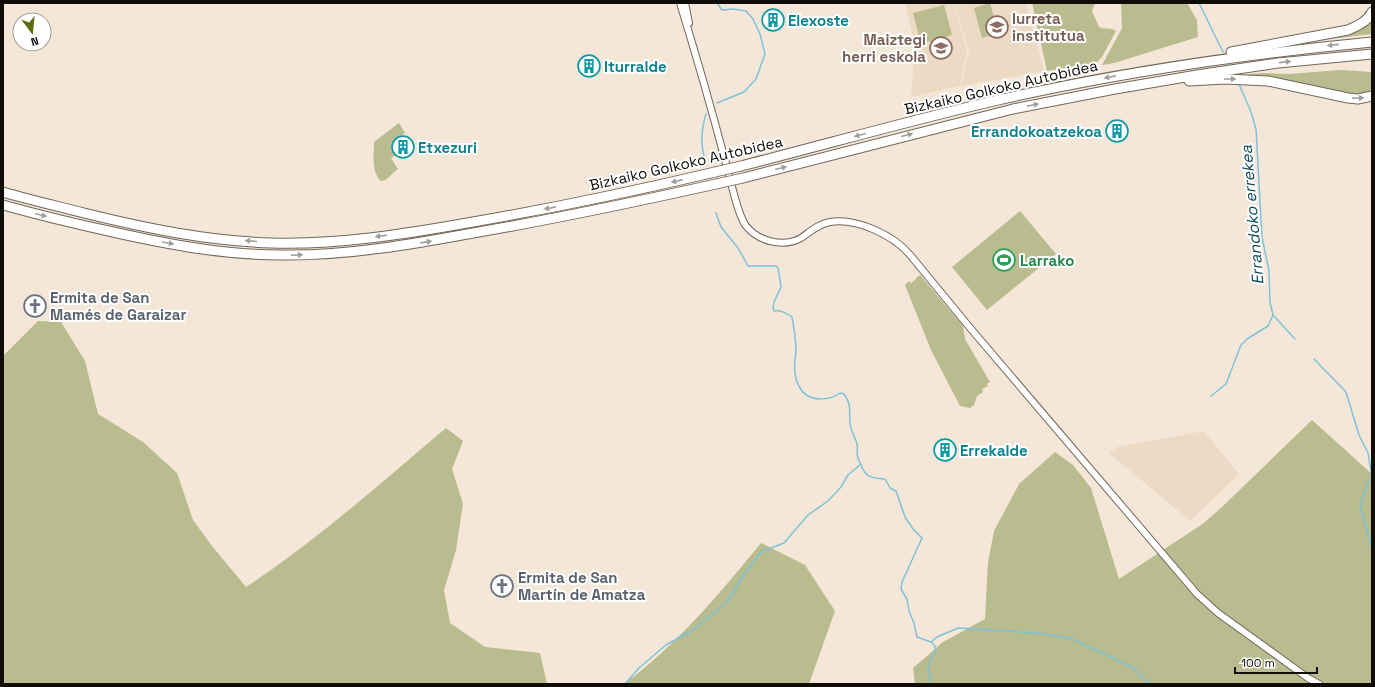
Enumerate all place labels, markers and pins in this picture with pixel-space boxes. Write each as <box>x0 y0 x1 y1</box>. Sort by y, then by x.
building icon: Elexoste <box>760 7 786 33</box>
place label: Iurreta institutua <box>1012 9 1085 45</box>
place label: Elexoste <box>788 11 849 30</box>
school or university icon: Iurreta institutua <box>984 14 1010 40</box>
place label: Maiztegi herri eskola <box>842 30 926 66</box>
school or university icon: Maiztegi herri eskola <box>928 35 954 61</box>
building icon: Iturralde <box>576 53 602 79</box>
place label: Iturralde <box>604 57 667 76</box>
building icon: Errandokoatzekoa <box>1104 118 1130 144</box>
place label: Errandokoatzekoa <box>971 122 1102 141</box>
building icon: Etxezuri <box>390 134 416 160</box>
place label: Etxezuri <box>418 138 477 157</box>
sports icon: Larrako <box>991 247 1017 273</box>
place label: Larrako <box>1020 251 1074 270</box>
place label: Ermita de San Mamés de Garaizar <box>50 288 187 324</box>
church icon: Ermita de San Mamés de Garaizar <box>22 293 48 319</box>
building icon: Errekalde <box>932 437 958 463</box>
place label: Errekalde <box>960 441 1028 460</box>
place label: Ermita de San Martín de Amatza <box>518 568 646 604</box>
church icon: Ermita de San Martín de Amatza <box>489 573 515 599</box>

